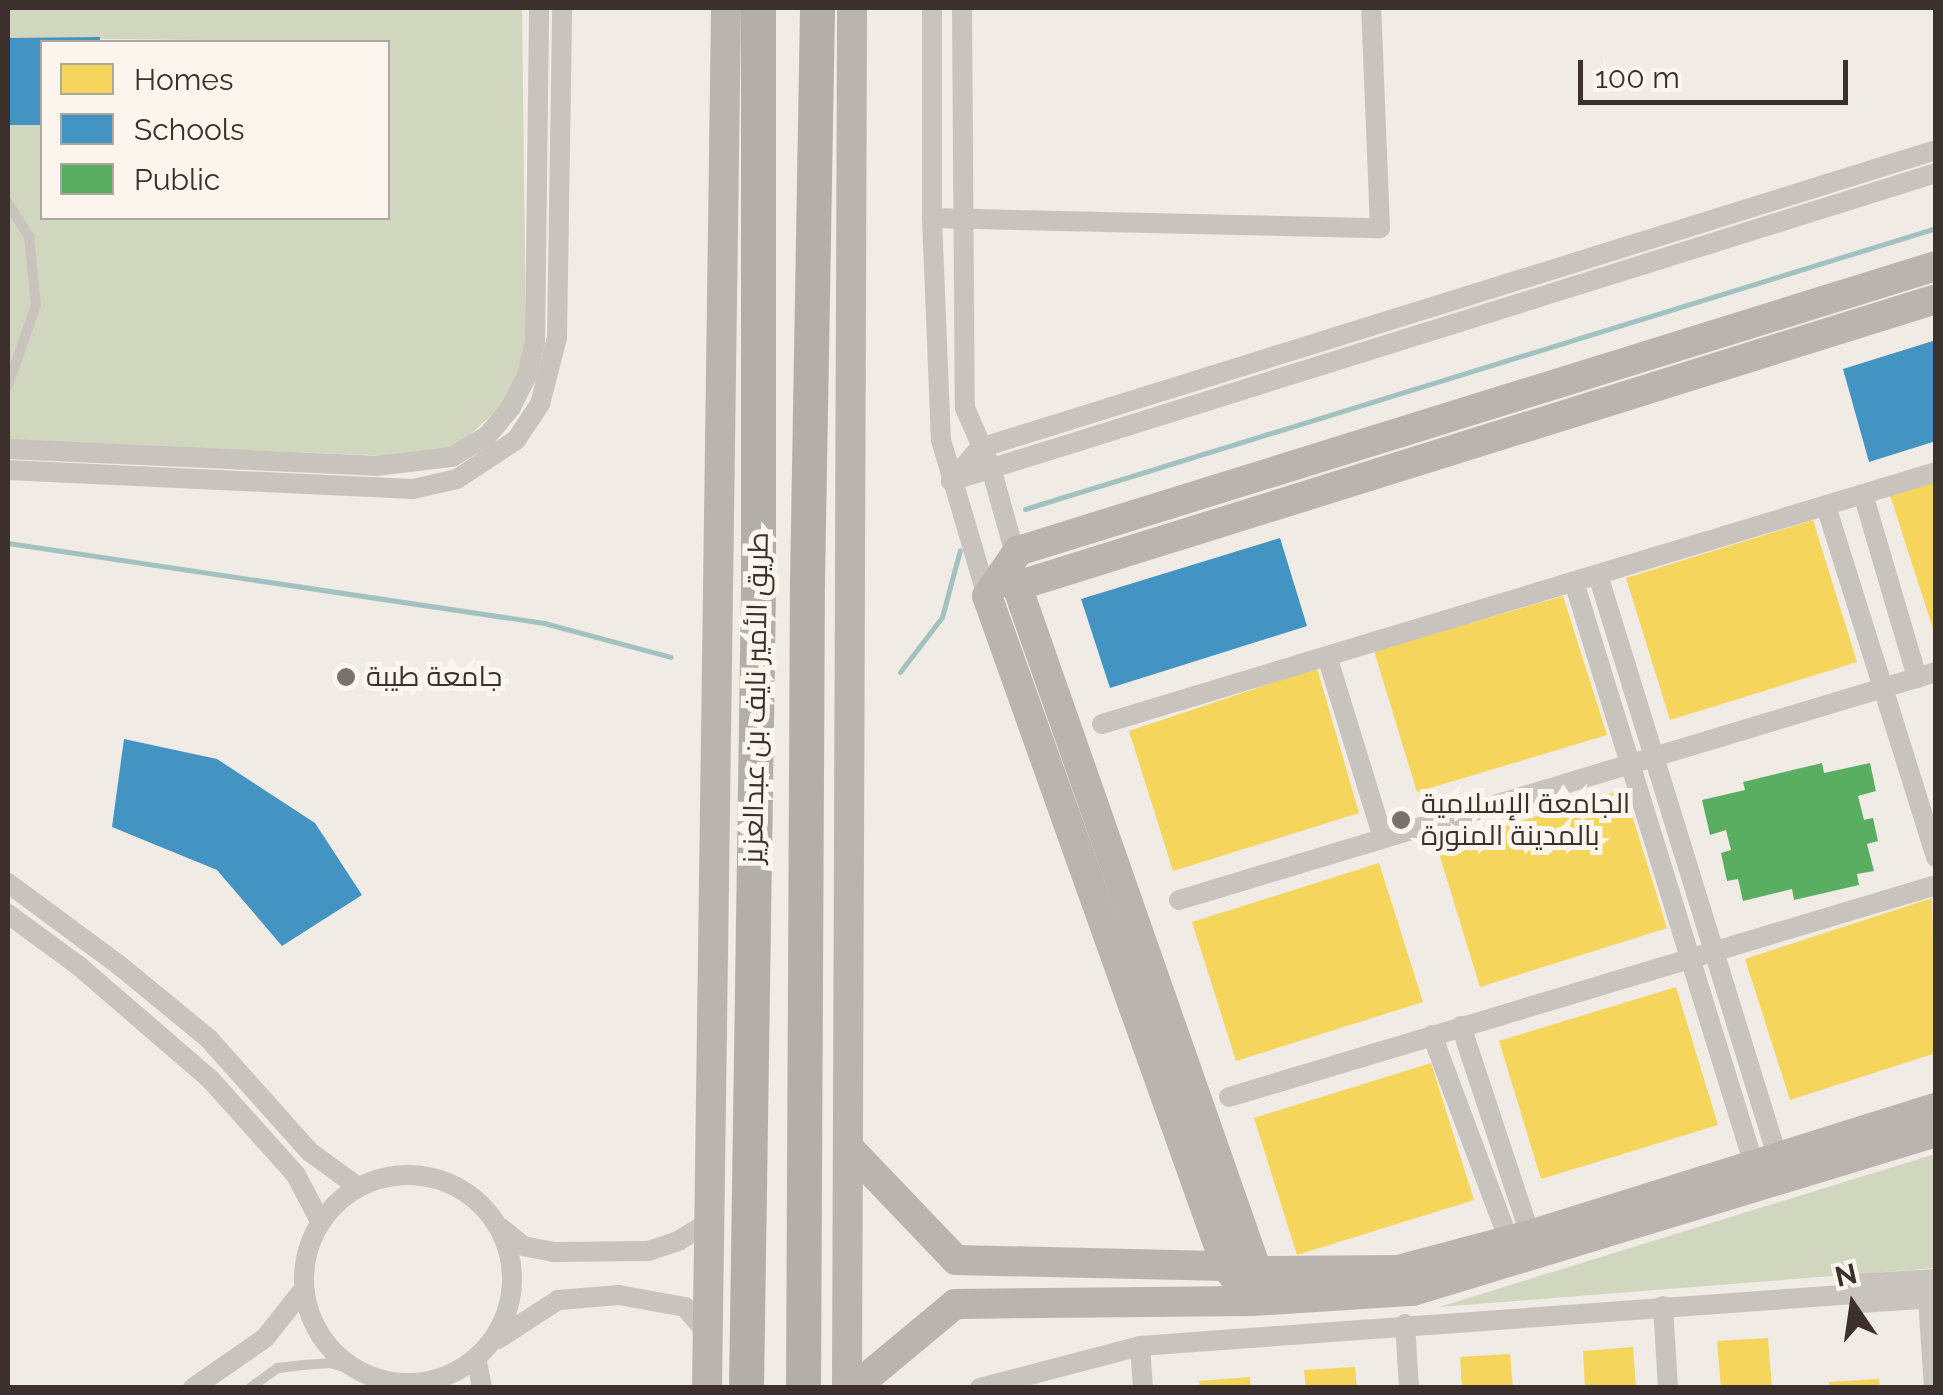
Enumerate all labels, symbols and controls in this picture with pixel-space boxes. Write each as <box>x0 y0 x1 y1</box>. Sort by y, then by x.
legend <box>40 40 390 220</box>
scale bar <box>1583 40 1853 102</box>
text: 100 m <box>1595 60 1680 95</box>
text: Homes <box>134 62 233 97</box>
text: Schools <box>134 112 245 147</box>
text: Public <box>134 162 220 197</box>
street label: طريق الأمير نايف بن عبدالعزيز <box>736 532 776 864</box>
place label: جامعة طيبة <box>366 660 502 694</box>
marker: جامعة طيبة <box>335 666 357 688</box>
place label: الجامعة الإسلامية بالمدينة المنورة <box>1421 787 1630 853</box>
marker: الجامعة الإسلامية بالمدينة المنورة <box>1390 809 1412 831</box>
north arrow <box>1803 1255 1903 1355</box>
text: N <box>1832 1257 1860 1294</box>

